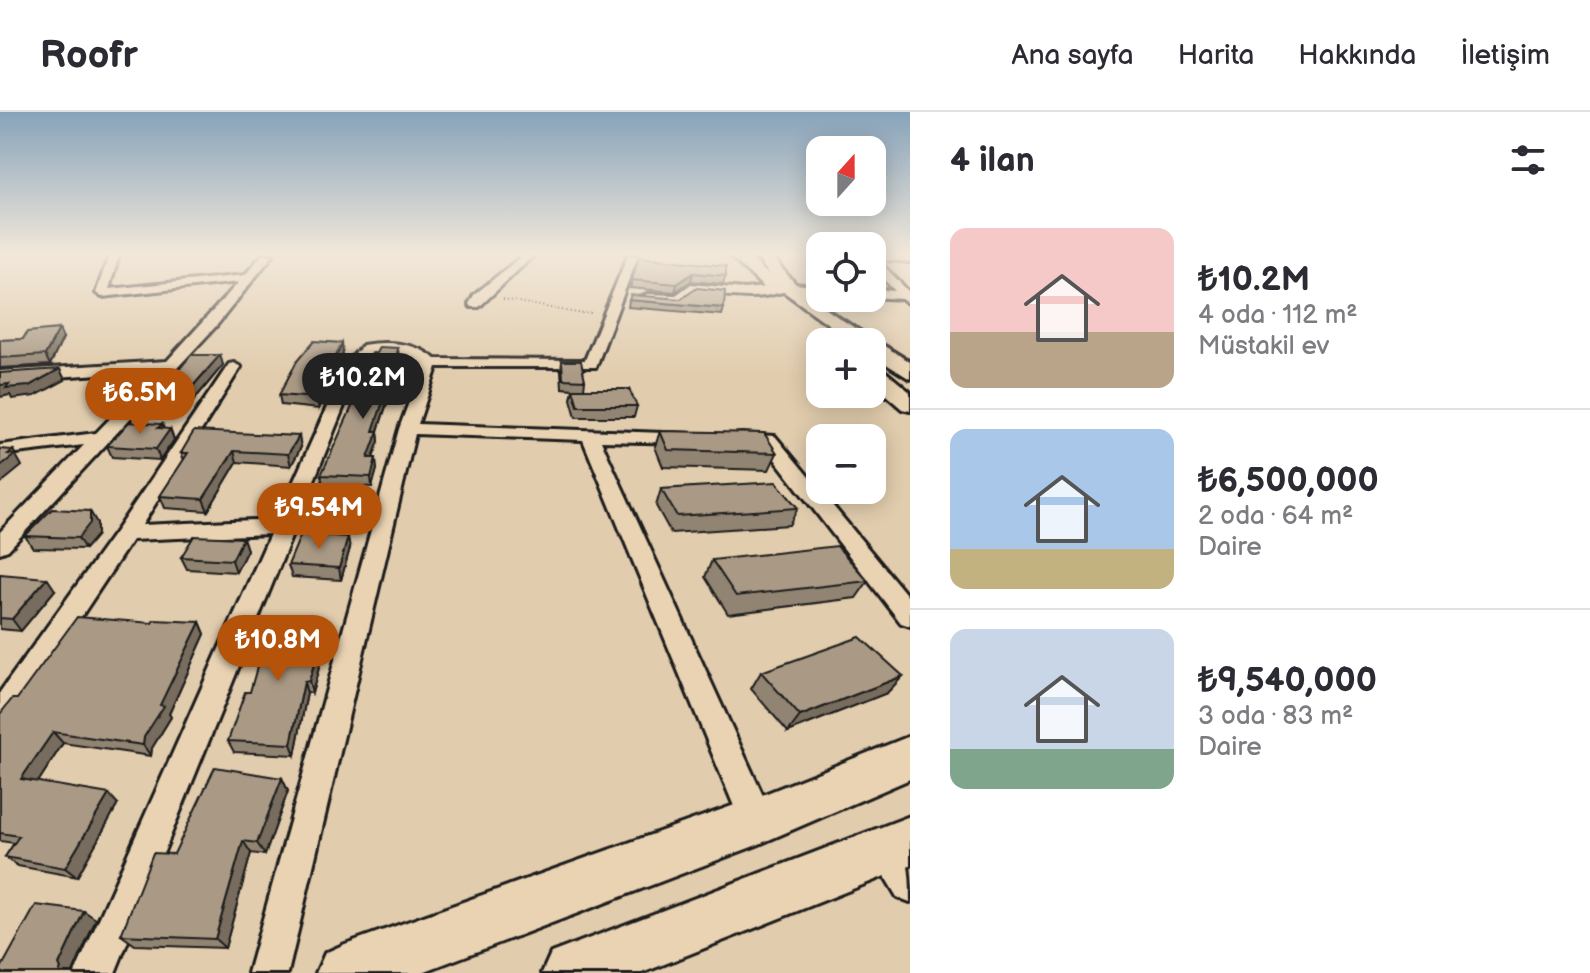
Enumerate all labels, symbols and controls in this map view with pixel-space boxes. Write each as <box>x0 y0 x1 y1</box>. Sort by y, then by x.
text: Roofr <box>40 33 138 78</box>
text: Ana sayfa <box>1012 39 1134 72</box>
text: Harita <box>1178 39 1254 72</box>
text: Hakkında <box>1298 39 1416 72</box>
text: İletişim <box>1460 39 1550 72</box>
north arrow <box>806 136 886 216</box>
map controls <box>806 136 886 504</box>
icon: filters <box>1506 138 1550 182</box>
text: 4 ilan <box>950 140 1035 181</box>
button: locate <box>806 232 886 312</box>
text: ₺10.2M <box>1198 259 1310 300</box>
icon: home <box>1014 260 1110 356</box>
text: 4 oda · 112 m² <box>1198 300 1357 331</box>
button: + <box>806 328 886 408</box>
text: Müstakil ev <box>1198 331 1329 362</box>
pin: ₺10.2M <box>298 353 428 421</box>
text: ₺10.2M <box>320 363 406 394</box>
pin: ₺6.5M <box>84 368 196 436</box>
text: ₺6.5M <box>103 378 177 409</box>
button: − <box>806 424 886 504</box>
text: ₺6,500,000 <box>1198 460 1379 501</box>
icon: home <box>1014 461 1110 557</box>
pin: ₺9.54M <box>254 483 384 551</box>
text: ₺9.54M <box>275 493 363 524</box>
text: 2 oda · 64 m² <box>1198 501 1353 532</box>
text: Daire <box>1198 532 1262 563</box>
pin: ₺10.8M <box>213 615 343 683</box>
text: ₺10.8M <box>235 625 321 656</box>
text: ₺9,540,000 <box>1198 660 1377 701</box>
icon: home <box>1014 661 1110 757</box>
text: 3 oda · 83 m² <box>1198 701 1353 732</box>
text: Daire <box>1198 732 1262 763</box>

